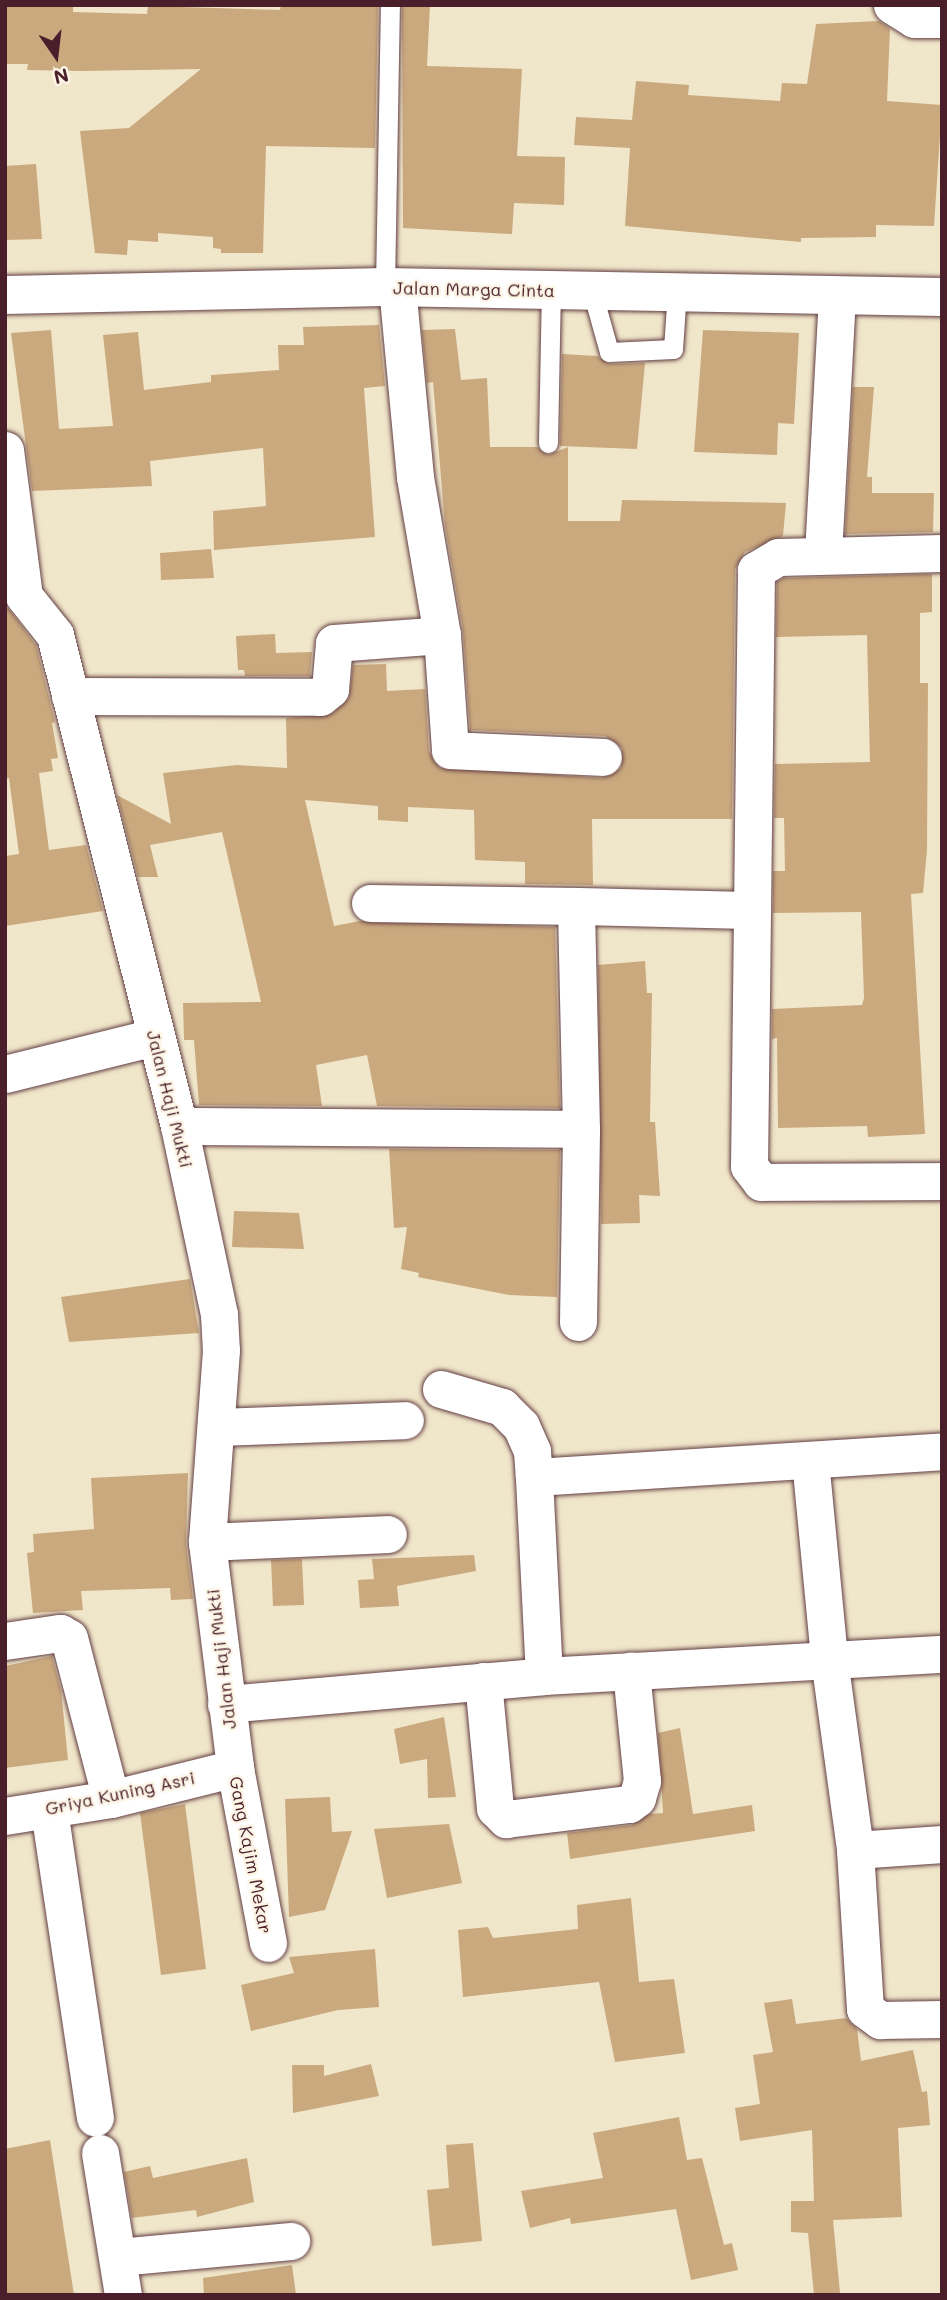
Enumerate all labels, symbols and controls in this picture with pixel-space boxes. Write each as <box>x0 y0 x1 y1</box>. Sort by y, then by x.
north arrow <box>21 21 91 91</box>
text: N <box>51 63 71 91</box>
street label: Jalan Marga Cinta <box>393 277 555 301</box>
street label: Jalan Haji Mukti <box>142 1028 198 1170</box>
street label: Jalan Haji Mukti <box>202 1588 240 1730</box>
street label: Griya Kuning Asri <box>43 1767 197 1819</box>
street label: Gang Kajim Mekar <box>225 1774 277 1936</box>

